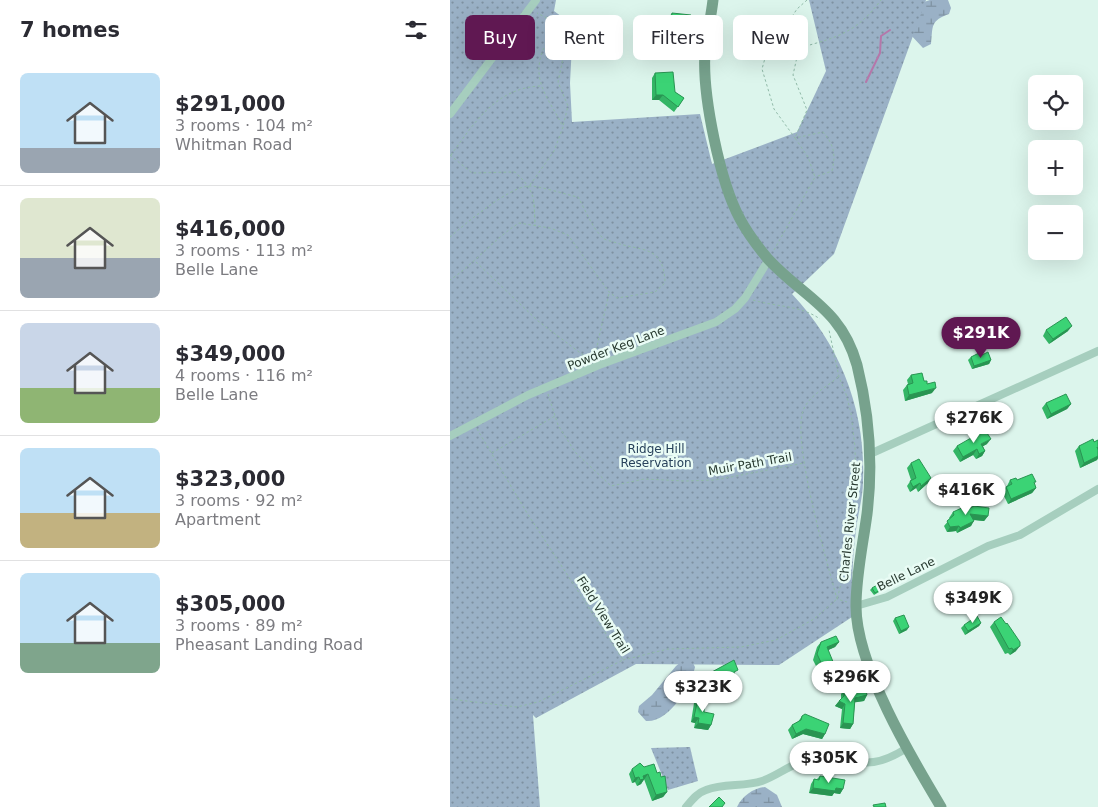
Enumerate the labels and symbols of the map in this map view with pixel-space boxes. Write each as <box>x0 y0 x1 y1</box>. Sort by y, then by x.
pin: $291K <box>946 316 1016 359</box>
street label: Powder Keg Lane <box>565 323 667 373</box>
pin: $276K <box>939 402 1009 444</box>
park label: Ridge Hill Reservation <box>620 442 692 470</box>
street label: Muir Path Trail <box>707 450 793 478</box>
street label: Charles River Street <box>837 461 863 583</box>
pin: $416K <box>931 474 1001 516</box>
street label: Belle Lane <box>875 554 937 594</box>
street label: Field View Trail <box>574 574 632 656</box>
pin: $349K <box>938 582 1008 624</box>
pin: $296K <box>816 660 886 703</box>
pin: $323K <box>668 670 738 713</box>
pin: $305K <box>794 742 864 784</box>

